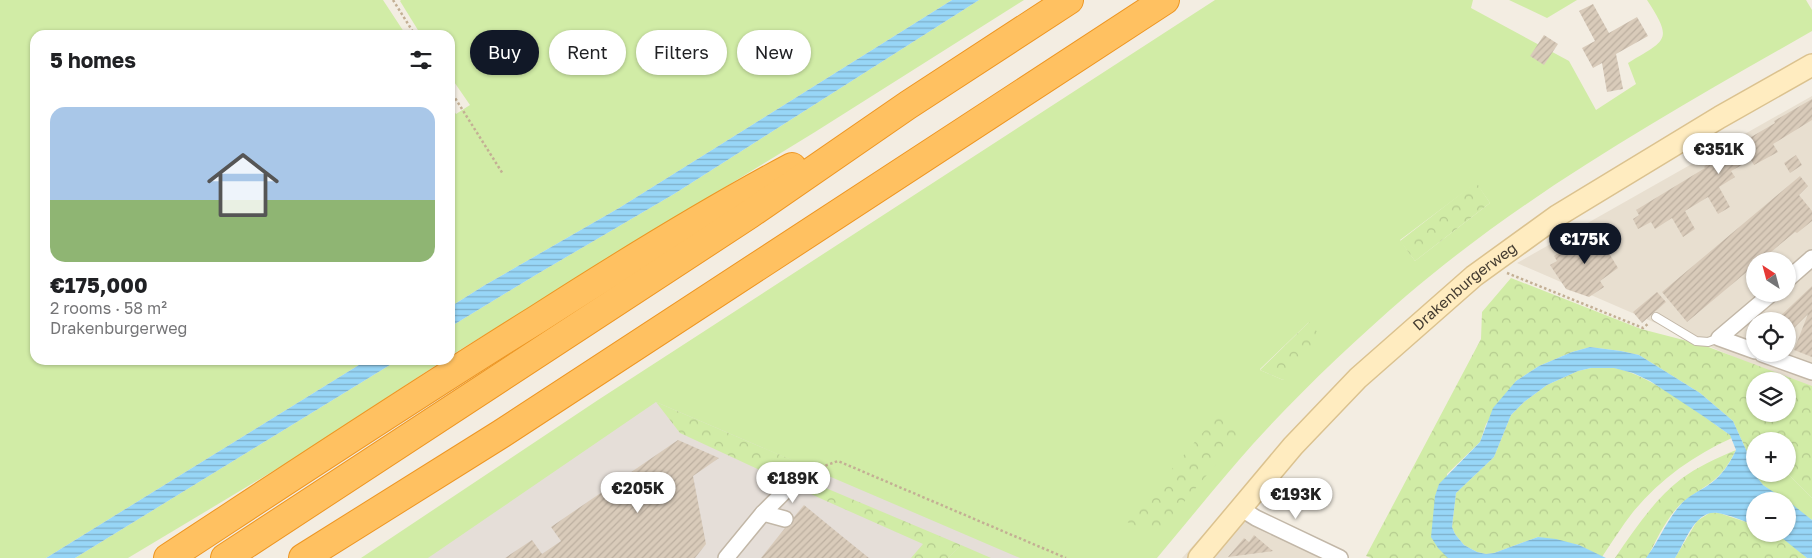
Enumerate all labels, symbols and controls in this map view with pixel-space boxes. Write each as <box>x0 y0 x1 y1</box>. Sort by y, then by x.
chip: Buy <box>470 30 539 75</box>
chip: Rent <box>549 30 626 75</box>
chip: Filters <box>636 30 727 75</box>
chip: New <box>737 30 811 75</box>
icon: filters <box>407 46 435 74</box>
text: 5 homes <box>50 47 136 73</box>
pin: €351K <box>1684 132 1754 175</box>
text: €351K <box>1694 139 1744 159</box>
icon: home <box>198 140 288 230</box>
pin: €175K <box>1550 222 1620 265</box>
text: €175K <box>1560 229 1610 249</box>
street label: Drakenburgerweg <box>1409 238 1520 334</box>
north arrow <box>1746 252 1796 302</box>
map controls <box>1746 252 1796 542</box>
text: €175,000 <box>50 272 148 298</box>
text: 2 rooms · 58 m² <box>50 298 167 318</box>
button: locate <box>1746 312 1796 362</box>
text: Drakenburgerweg <box>50 318 187 338</box>
button: layers <box>1746 372 1796 422</box>
button: + <box>1746 432 1796 482</box>
pin: €189K <box>758 462 828 504</box>
text: €189K <box>767 468 819 488</box>
pin: €205K <box>603 472 673 514</box>
text: €205K <box>612 478 664 498</box>
pin: €193K <box>1261 478 1331 520</box>
text: €193K <box>1270 484 1322 504</box>
button: − <box>1746 492 1796 542</box>

